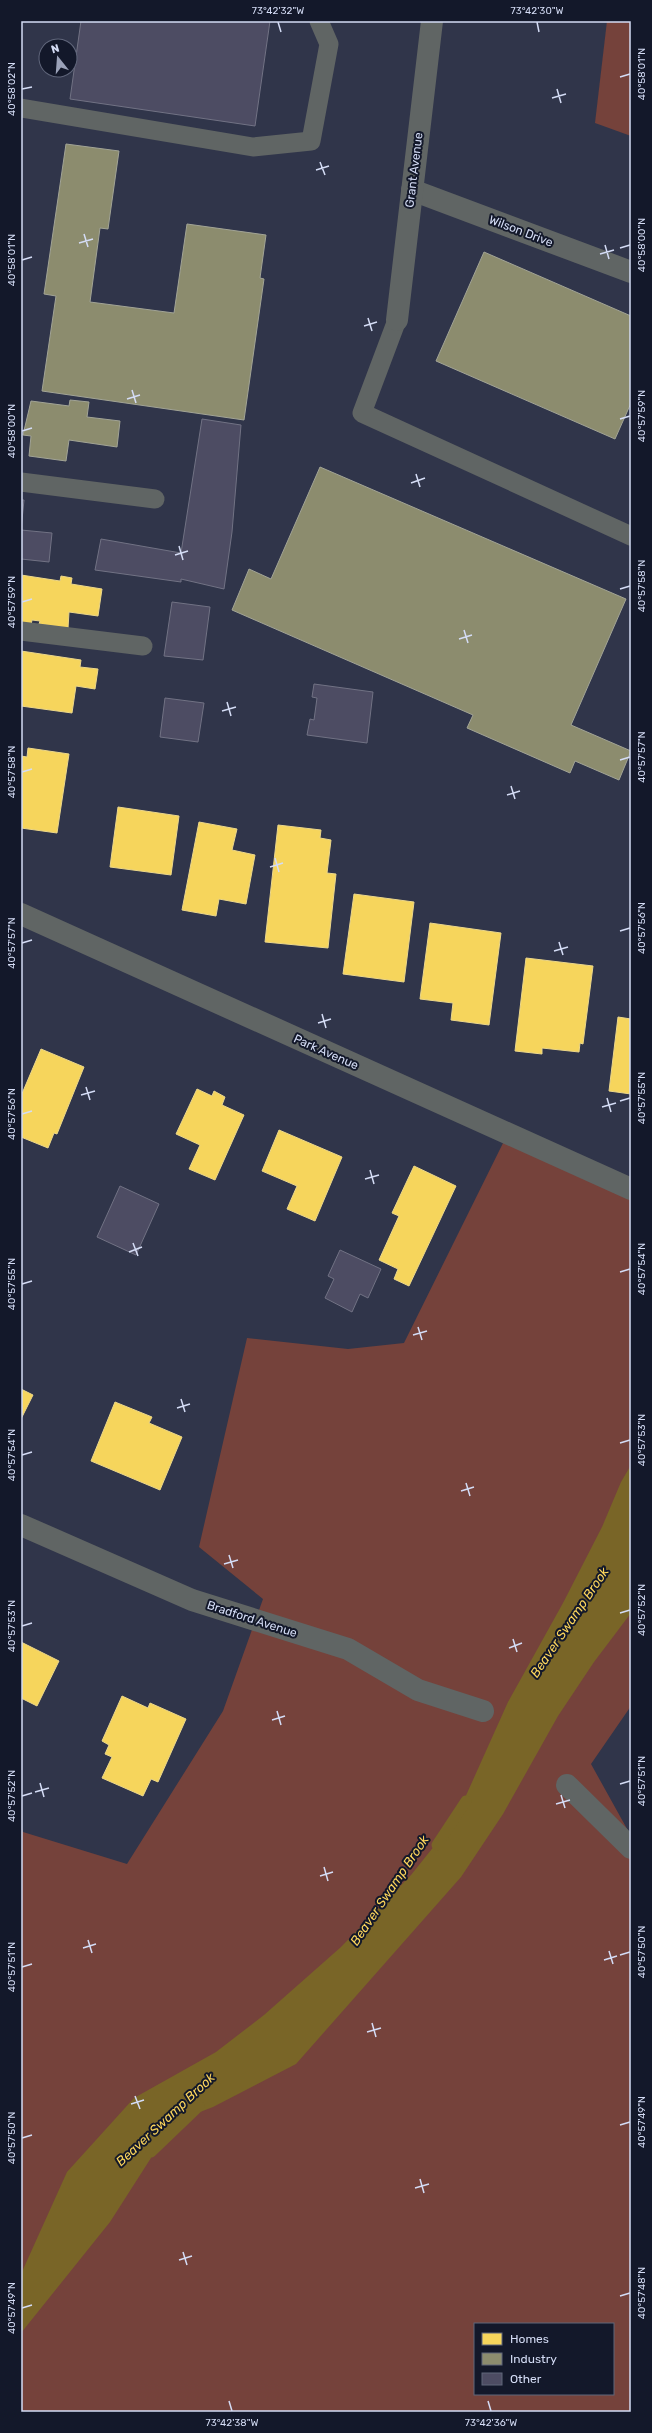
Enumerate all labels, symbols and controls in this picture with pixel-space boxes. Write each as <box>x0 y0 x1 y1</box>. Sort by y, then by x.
text: 73°42'32"W <box>252 5 304 17</box>
text: 73°42'30"W <box>511 5 563 17</box>
north arrow <box>38 38 78 78</box>
text: N <box>50 42 61 56</box>
text: 40°58'01"N <box>636 48 648 100</box>
text: 40°58'02"N <box>6 62 18 116</box>
street label: Grant Avenue <box>402 131 426 208</box>
street label: Wilson Drive <box>487 212 555 250</box>
text: 40°58'00"N <box>636 218 648 272</box>
text: 40°58'01"N <box>6 234 18 286</box>
text: 40°57'59"N <box>636 390 648 442</box>
text: 40°58'00"N <box>6 404 18 458</box>
text: 40°57'58"N <box>636 560 648 612</box>
text: 40°57'59"N <box>6 576 18 628</box>
text: 40°57'57"N <box>636 731 648 783</box>
text: 40°57'58"N <box>6 746 18 798</box>
text: 40°57'56"N <box>636 902 648 954</box>
text: 40°57'57"N <box>6 917 18 969</box>
street label: Park Avenue <box>291 1031 361 1073</box>
text: 40°57'55"N <box>636 1072 648 1124</box>
text: 40°57'56"N <box>6 1088 18 1140</box>
text: 40°57'54"N <box>636 1243 648 1295</box>
text: 40°57'55"N <box>6 1258 18 1310</box>
text: 40°57'53"N <box>636 1414 648 1466</box>
text: 40°57'54"N <box>6 1429 18 1481</box>
water label: Beaver Swamp Brook <box>527 1564 612 1680</box>
text: 40°57'52"N <box>636 1584 648 1636</box>
street label: Bradford Avenue <box>205 1598 299 1640</box>
text: 40°57'53"N <box>6 1600 18 1652</box>
text: 40°57'51"N <box>636 1756 648 1806</box>
text: 40°57'52"N <box>6 1770 18 1822</box>
water label: Beaver Swamp Brook <box>347 1832 432 1948</box>
text: 40°57'50"N <box>636 1926 648 1978</box>
text: 40°57'51"N <box>6 1942 18 1992</box>
water label: Beaver Swamp Brook <box>113 2070 218 2169</box>
text: 40°57'49"N <box>636 2096 648 2148</box>
text: 40°57'50"N <box>6 2112 18 2164</box>
text: 40°57'48"N <box>636 2267 648 2319</box>
text: 40°57'49"N <box>6 2282 18 2334</box>
legend <box>474 2323 614 2395</box>
text: Homes <box>510 2332 549 2346</box>
text: Industry <box>510 2352 557 2366</box>
text: Other <box>510 2372 542 2386</box>
text: 73°42'38"W <box>206 2417 258 2429</box>
text: 73°42'36"W <box>465 2417 517 2429</box>

